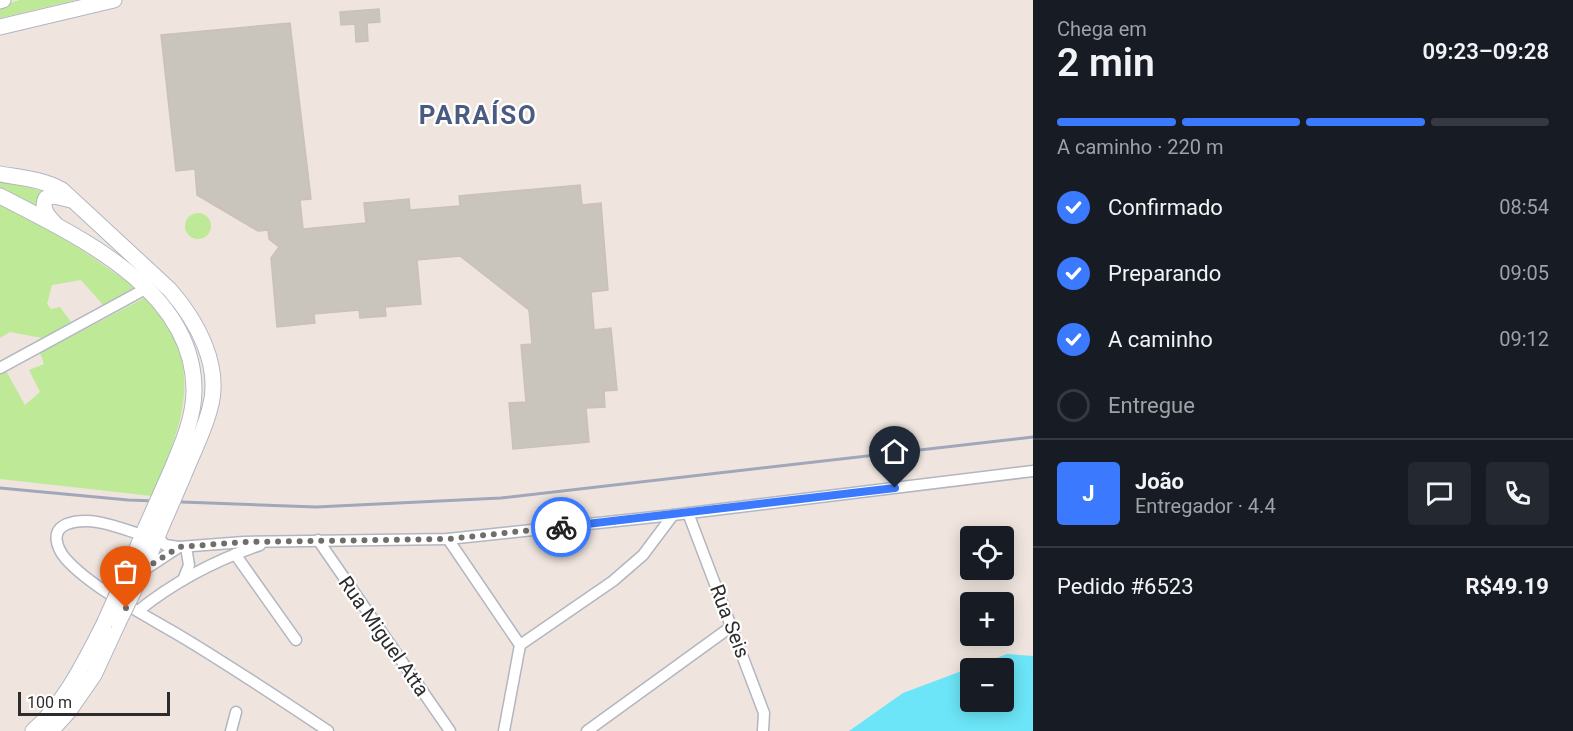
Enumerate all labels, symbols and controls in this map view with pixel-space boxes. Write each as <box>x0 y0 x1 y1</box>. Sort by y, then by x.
text: Chega em <box>1057 17 1147 41</box>
text: 09:23–09:28 <box>1422 39 1549 64</box>
text: 2 min <box>1057 40 1155 86</box>
district label: PARAÍSO <box>419 100 537 130</box>
text: A caminho · 220 m <box>1057 135 1224 159</box>
icon: check <box>1057 191 1090 224</box>
text: Confirmado <box>1108 195 1223 220</box>
text: 08:54 <box>1499 195 1549 219</box>
icon: check <box>1057 257 1090 290</box>
text: Preparando <box>1108 261 1221 286</box>
text: 09:05 <box>1499 261 1549 285</box>
icon: check <box>1057 323 1090 356</box>
text: A caminho <box>1108 327 1213 352</box>
text: 09:12 <box>1499 327 1549 351</box>
text: Entregue <box>1108 393 1195 418</box>
pin <box>869 426 920 488</box>
icon: home <box>878 435 911 468</box>
button: chat <box>1408 462 1471 525</box>
button: phone <box>1486 462 1549 525</box>
text: João <box>1135 469 1184 494</box>
text: J <box>1082 481 1095 506</box>
text: Entregador · 4.4 <box>1135 494 1276 518</box>
courier <box>531 497 591 557</box>
icon: bike <box>545 511 578 544</box>
map controls <box>960 526 1014 712</box>
button: locate <box>960 526 1014 580</box>
pin <box>100 546 151 608</box>
icon: bag <box>109 555 142 588</box>
street label: Rua Miguel Atta <box>334 571 434 701</box>
text: Pedido #6523 <box>1057 574 1194 599</box>
text: R$49.19 <box>1465 574 1549 599</box>
street label: Rua Seis <box>705 581 755 661</box>
button: + <box>960 592 1014 646</box>
button: − <box>960 658 1014 712</box>
scale bar <box>18 689 170 716</box>
text: 100 m <box>27 693 72 712</box>

